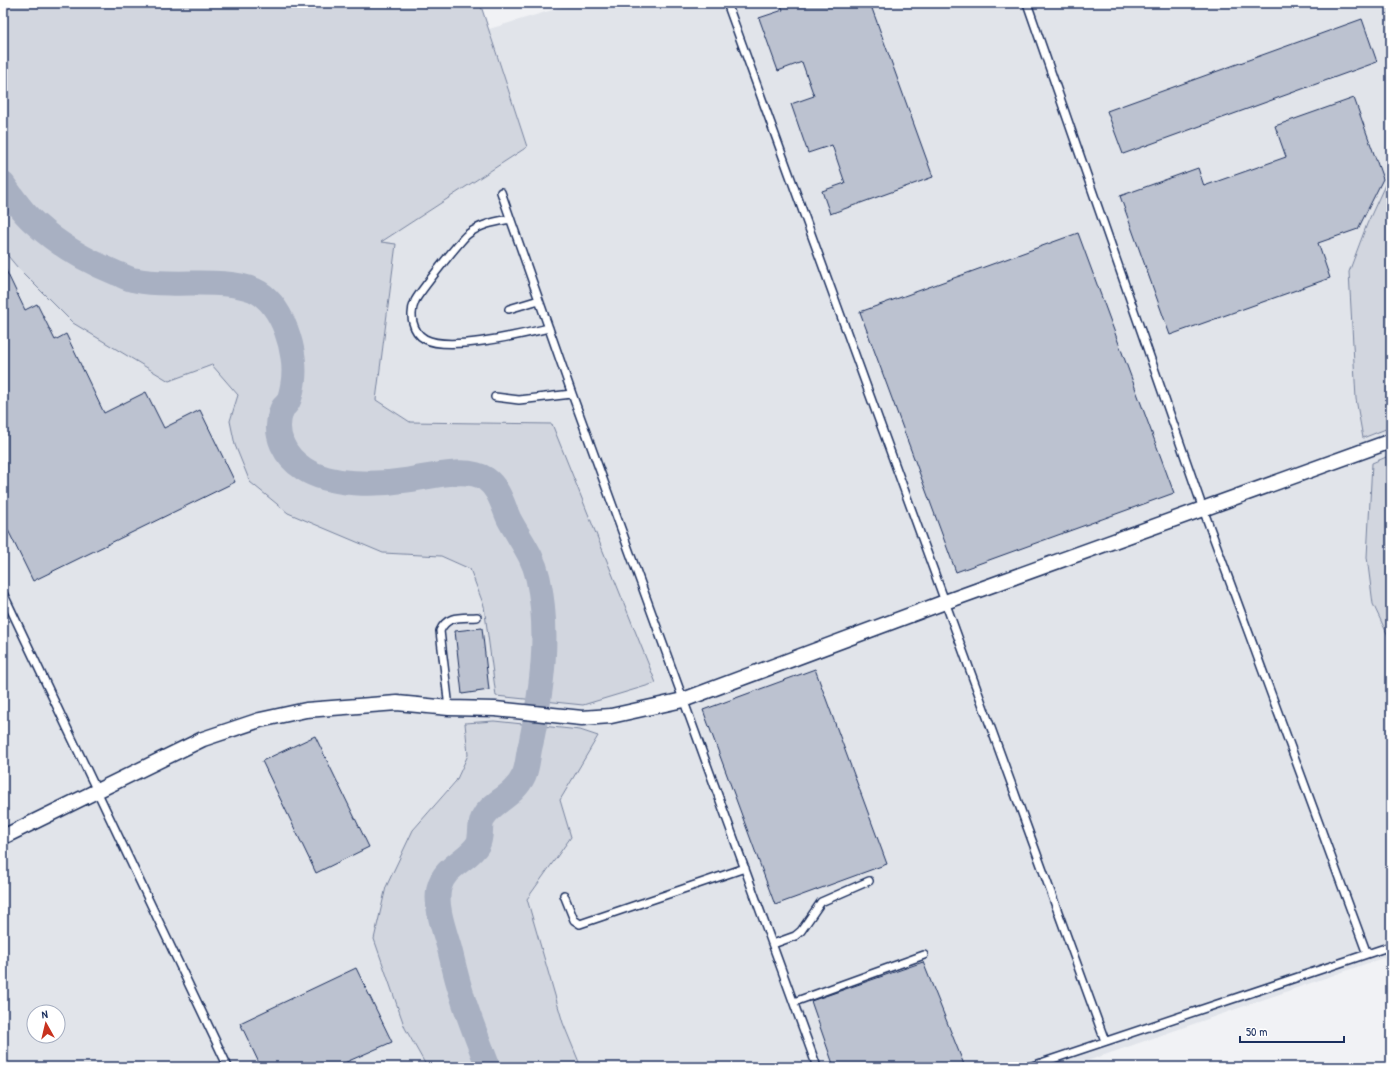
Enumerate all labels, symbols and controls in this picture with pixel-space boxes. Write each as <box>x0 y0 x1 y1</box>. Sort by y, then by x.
north arrow <box>26 1004 66 1044</box>
text: N <box>41 1007 49 1021</box>
scale bar <box>1240 1018 1344 1044</box>
text: 50 m <box>1246 1023 1267 1040</box>

